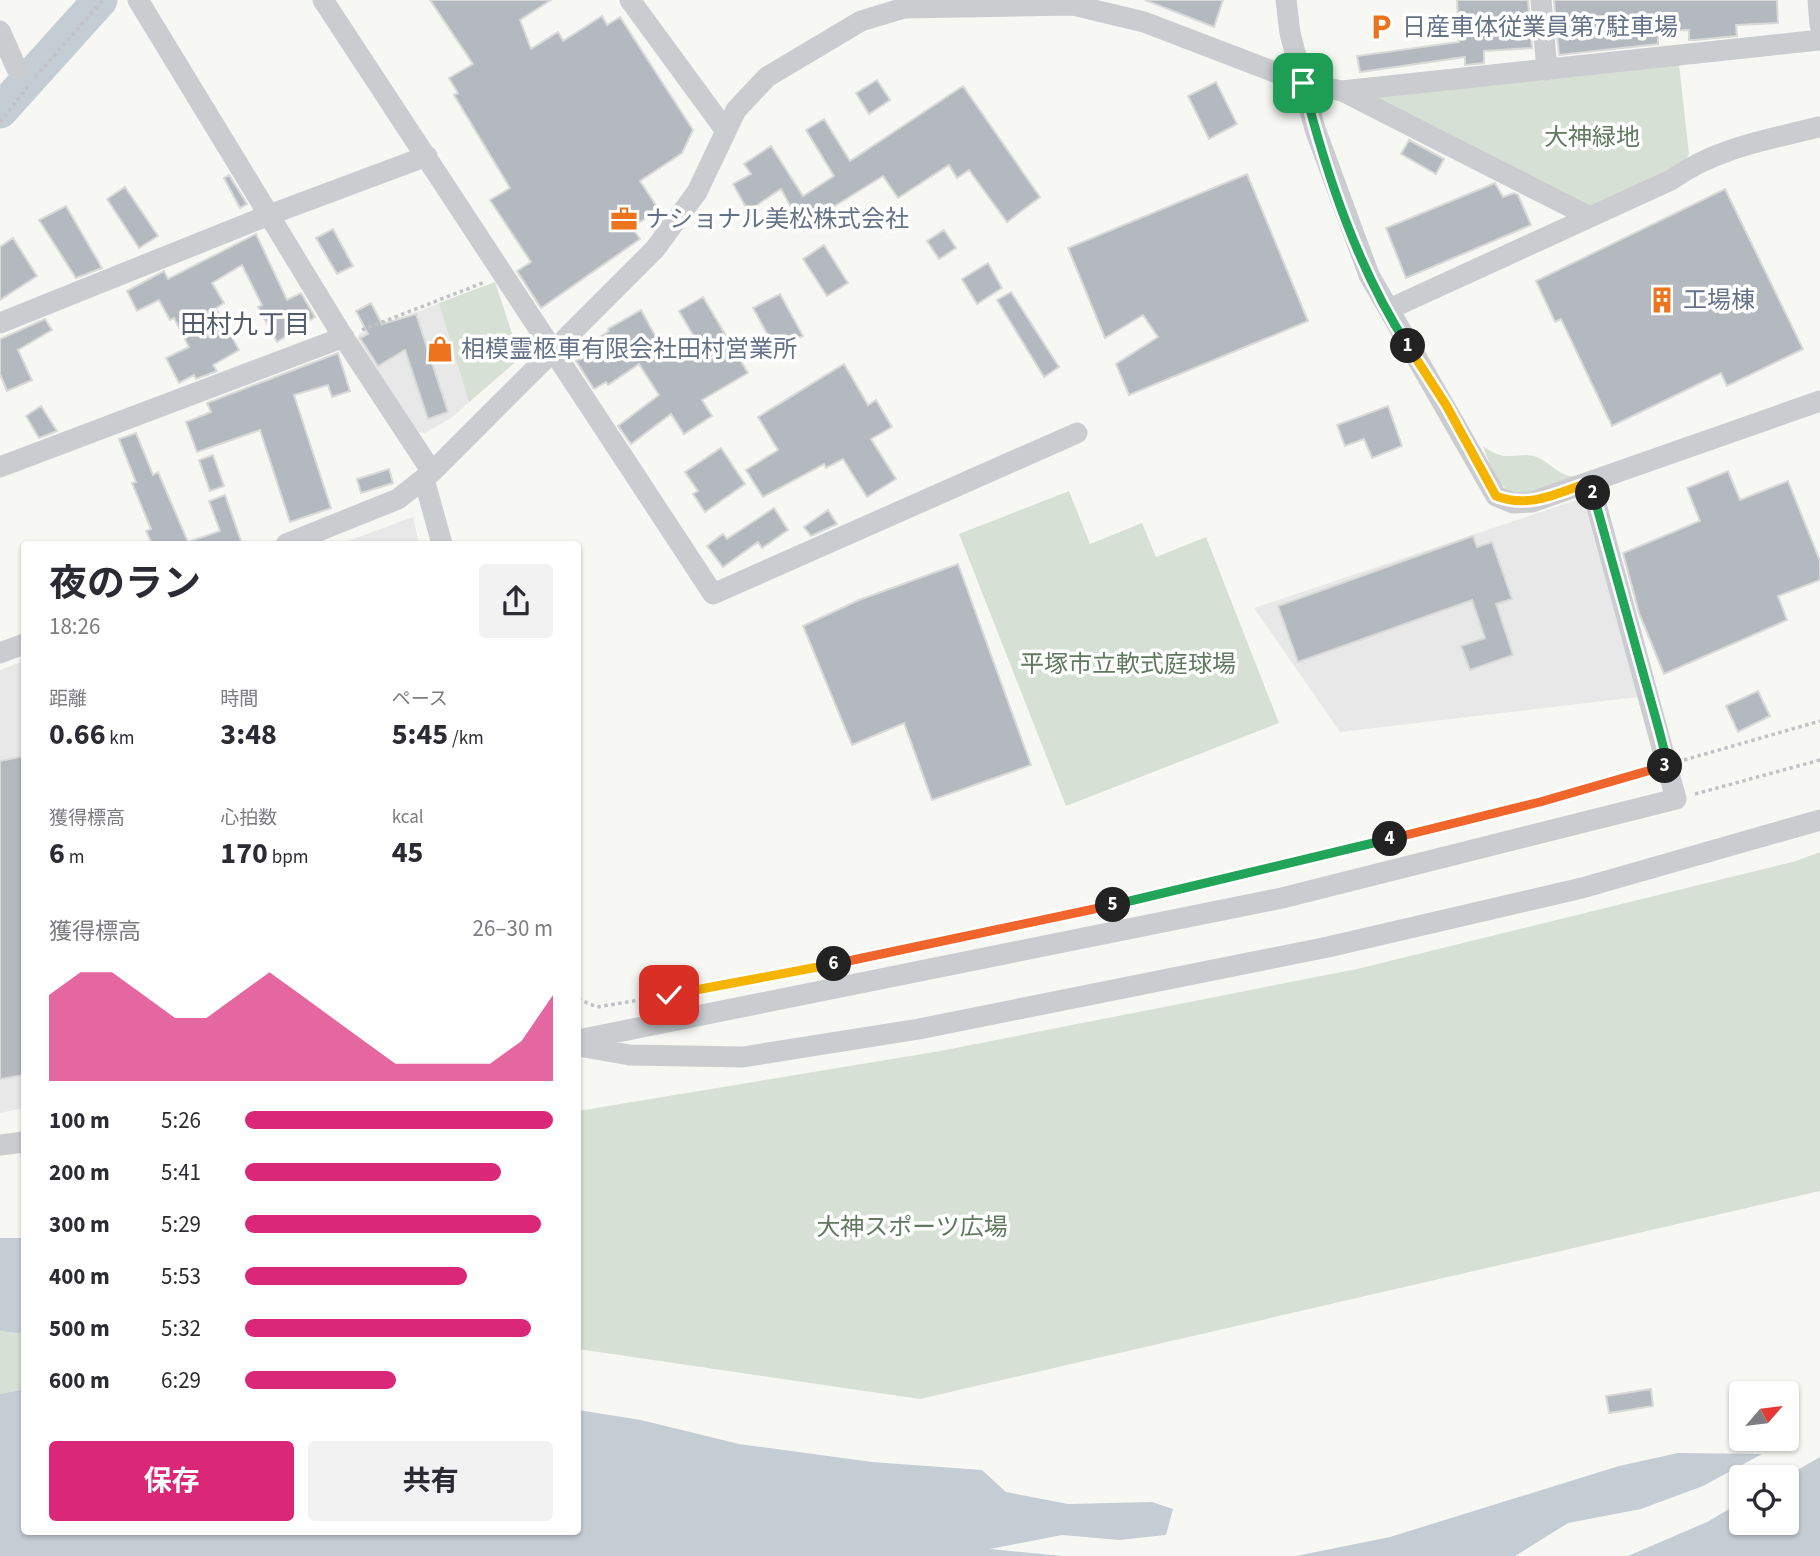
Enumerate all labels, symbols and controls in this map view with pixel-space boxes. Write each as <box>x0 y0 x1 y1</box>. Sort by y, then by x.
place label: 日産車体従業員第7駐車場 <box>1402 10 1678 45</box>
parking icon: 日産車体従業員第7駐車場 <box>1366 12 1396 42</box>
pin <box>1273 53 1333 113</box>
icon: arrive <box>1284 64 1322 102</box>
park label: 大神緑地 <box>1544 120 1640 155</box>
place label: ナショナル美松株式会社 <box>645 202 909 237</box>
office icon: ナショナル美松株式会社 <box>609 204 639 234</box>
place label: 工場棟 <box>1683 283 1755 318</box>
building icon: 工場棟 <box>1647 285 1677 315</box>
district label: 田村九丁目 <box>180 306 310 343</box>
pin: 1 <box>1390 328 1426 364</box>
place label: 相模霊柩車有限会社田村営業所 <box>461 332 797 367</box>
text: 1 <box>1402 332 1413 359</box>
shop icon: 相模霊柩車有限会社田村営業所 <box>425 334 455 364</box>
pin: 2 <box>1576 476 1610 510</box>
text: 2 <box>1587 479 1598 506</box>
text: 夜のラン <box>49 557 201 611</box>
button: share <box>479 564 553 638</box>
text: 18:26 <box>49 610 100 643</box>
park label: 平塚市立軟式庭球場 <box>1020 647 1236 682</box>
text: 距離 <box>49 686 87 713</box>
text: 時間 <box>220 686 258 713</box>
text: ペース <box>392 686 448 713</box>
text: 0.66 <box>49 713 106 756</box>
text: 3:48 <box>220 713 277 756</box>
text: 5:45 <box>392 713 448 756</box>
text: km <box>106 725 135 752</box>
text: /km <box>448 725 484 752</box>
pin: 3 <box>1648 748 1682 784</box>
text: 3 <box>1659 752 1670 779</box>
text: kcal <box>392 804 424 831</box>
text: 獲得標高 <box>49 805 125 832</box>
text: 心拍数 <box>220 805 277 832</box>
pin: 4 <box>1372 822 1408 856</box>
text: 4 <box>1384 825 1395 852</box>
text: 45 <box>392 831 423 874</box>
text: 6 <box>49 832 65 875</box>
text: 170 <box>220 832 268 875</box>
text: m <box>65 844 84 871</box>
text: bpm <box>268 844 308 871</box>
pin: 5 <box>1096 888 1130 922</box>
text: 5 <box>1107 891 1118 918</box>
text: 26–30 m <box>473 912 553 945</box>
text: 獲得標高 <box>49 915 141 948</box>
pin: 6 <box>816 946 852 982</box>
text: 6 <box>828 950 839 977</box>
pin <box>639 965 699 1025</box>
icon: check <box>650 976 688 1014</box>
text: 100 m <box>49 1104 110 1137</box>
text: 5:26 <box>161 1104 201 1137</box>
text: 200 m <box>49 1156 110 1189</box>
text: 5:41 <box>161 1156 201 1189</box>
text: 300 m <box>49 1208 110 1241</box>
text: 5:29 <box>161 1208 201 1241</box>
park label: 大神スポーツ広場 <box>816 1210 1008 1245</box>
text: 400 m <box>49 1260 110 1293</box>
text: 5:53 <box>161 1260 201 1293</box>
text: 500 m <box>49 1312 110 1345</box>
text: 5:32 <box>161 1312 201 1345</box>
text: 600 m <box>49 1364 110 1397</box>
text: 6:29 <box>161 1364 201 1397</box>
north arrow <box>1729 1381 1799 1451</box>
map controls <box>1729 1381 1799 1535</box>
button: 保存 <box>49 1441 294 1521</box>
button: 共有 <box>308 1441 553 1521</box>
button: locate <box>1729 1465 1799 1535</box>

